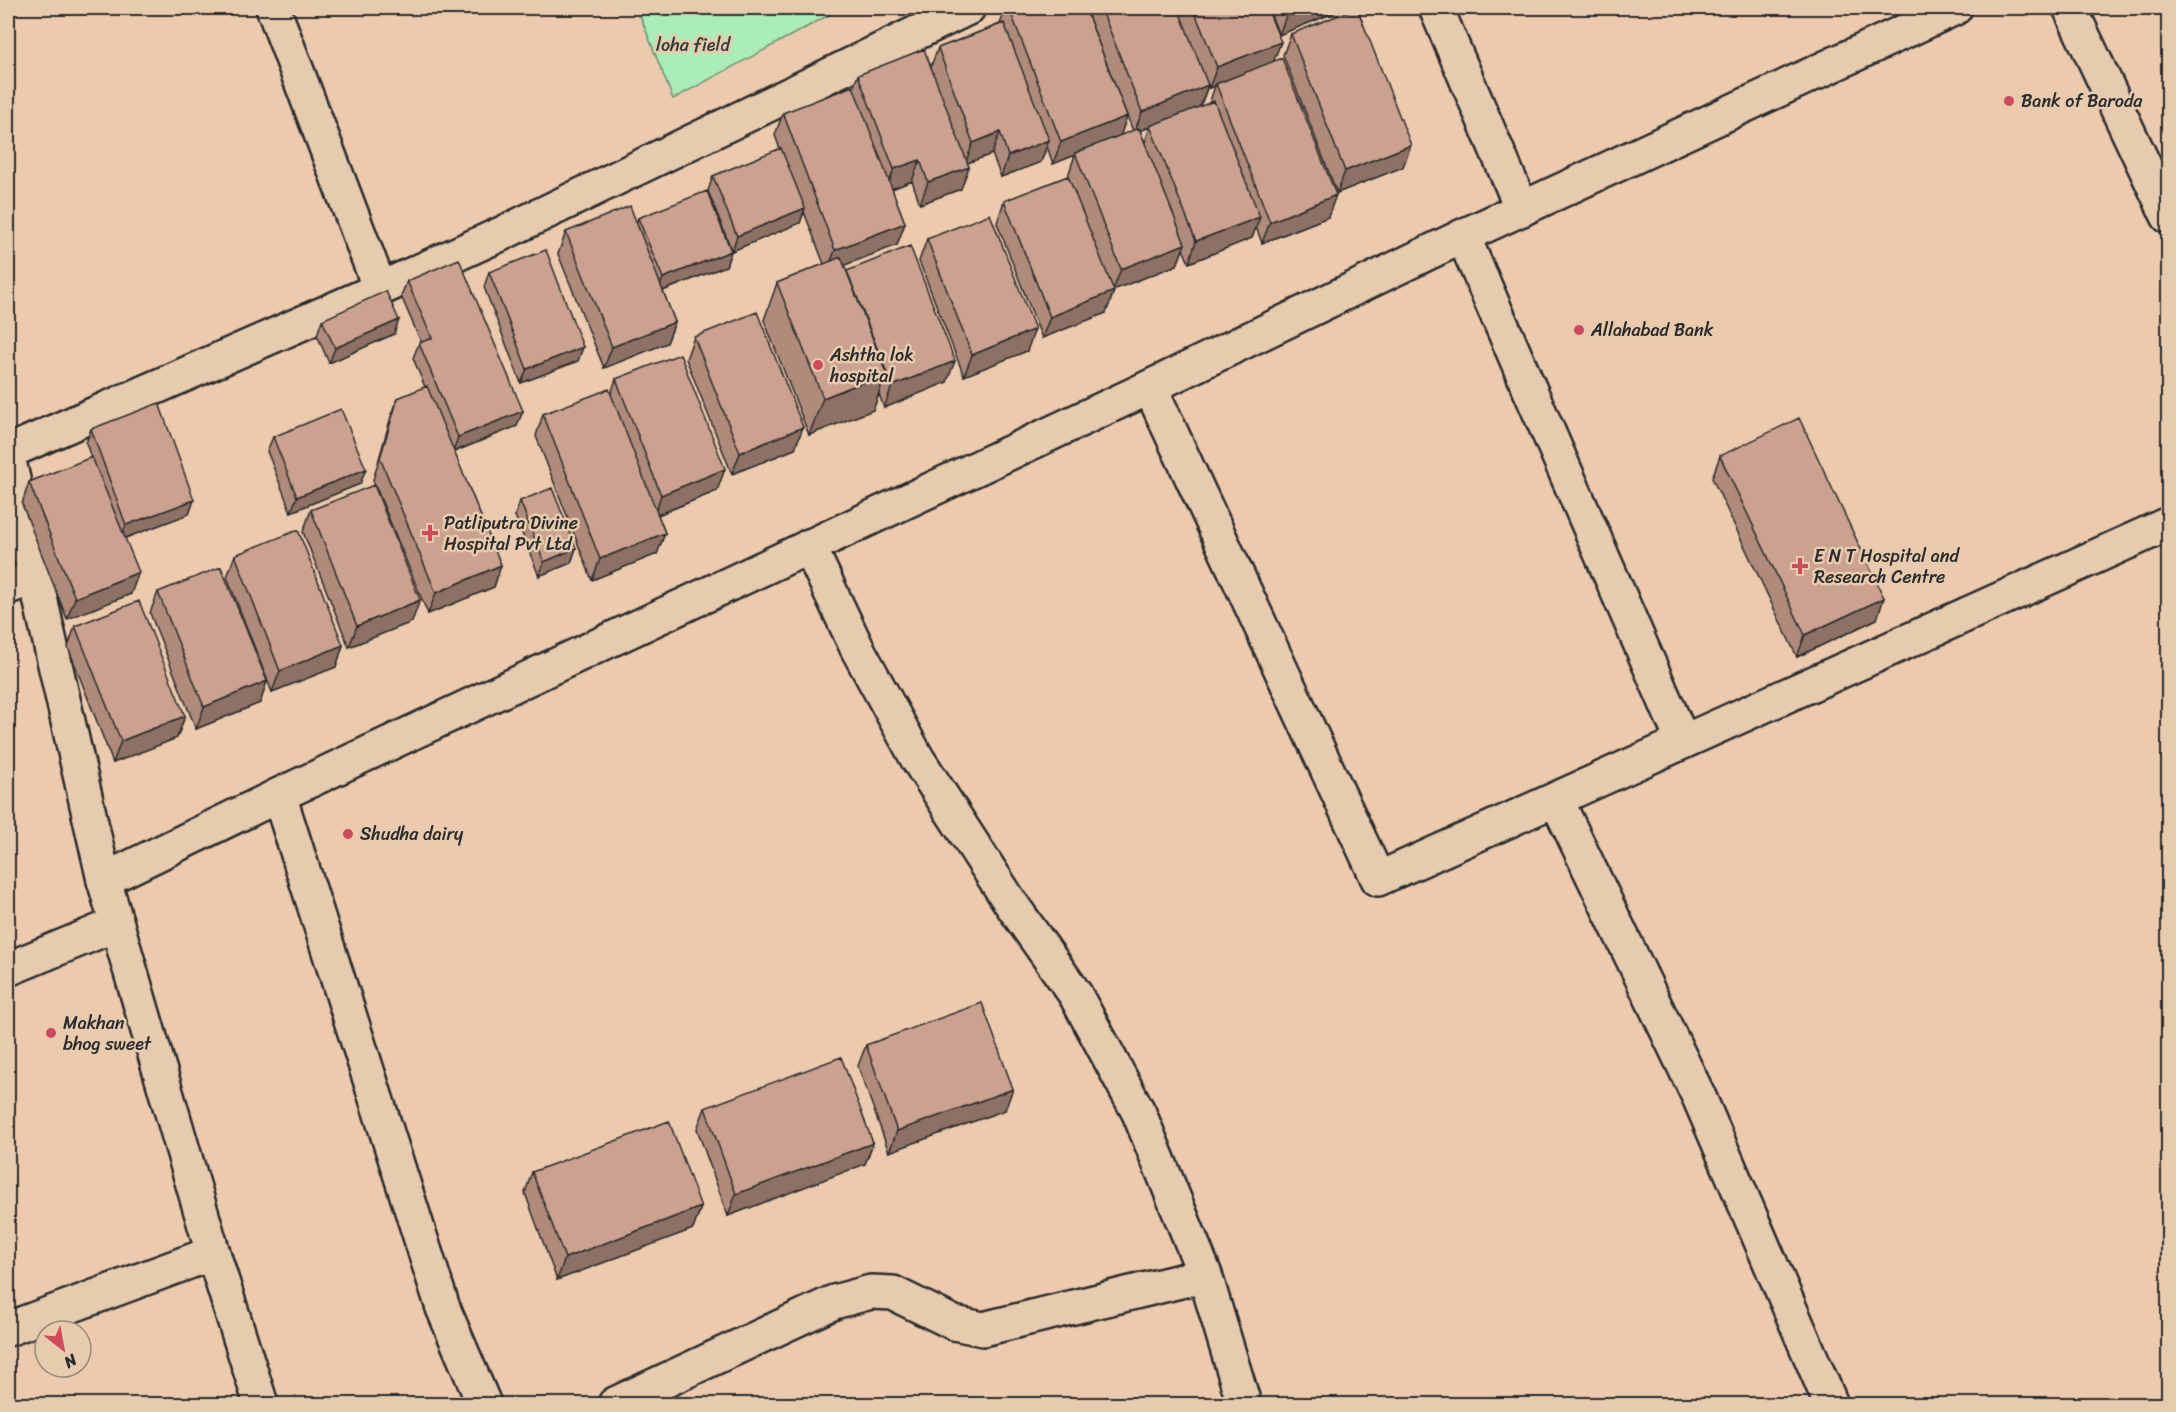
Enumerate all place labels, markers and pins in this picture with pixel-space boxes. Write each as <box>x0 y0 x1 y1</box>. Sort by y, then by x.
place label: Bank of Baroda <box>2021 85 2143 117</box>
marker: Bank of Baroda <box>2002 94 2016 108</box>
place label: Allahabad Bank <box>1590 314 1714 346</box>
marker: Allahabad Bank <box>1572 323 1586 337</box>
place label: Ashtha lok hospital <box>829 339 914 392</box>
marker: Ashtha lok hospital <box>811 358 825 372</box>
place label: Patliputra Divine Hospital Pvt Ltd <box>444 507 578 560</box>
marker: Patliputra Divine Hospital Pvt Ltd <box>421 524 439 542</box>
place label: E N T Hospital and Research Centre <box>1814 540 1961 593</box>
marker: E N T Hospital and Research Centre <box>1791 557 1809 575</box>
place label: Shudha dairy <box>360 818 464 850</box>
marker: Shudha dairy <box>341 827 355 841</box>
place label: Makhan bhog sweet <box>63 1007 152 1060</box>
marker: Makhan bhog sweet <box>44 1026 58 1040</box>

